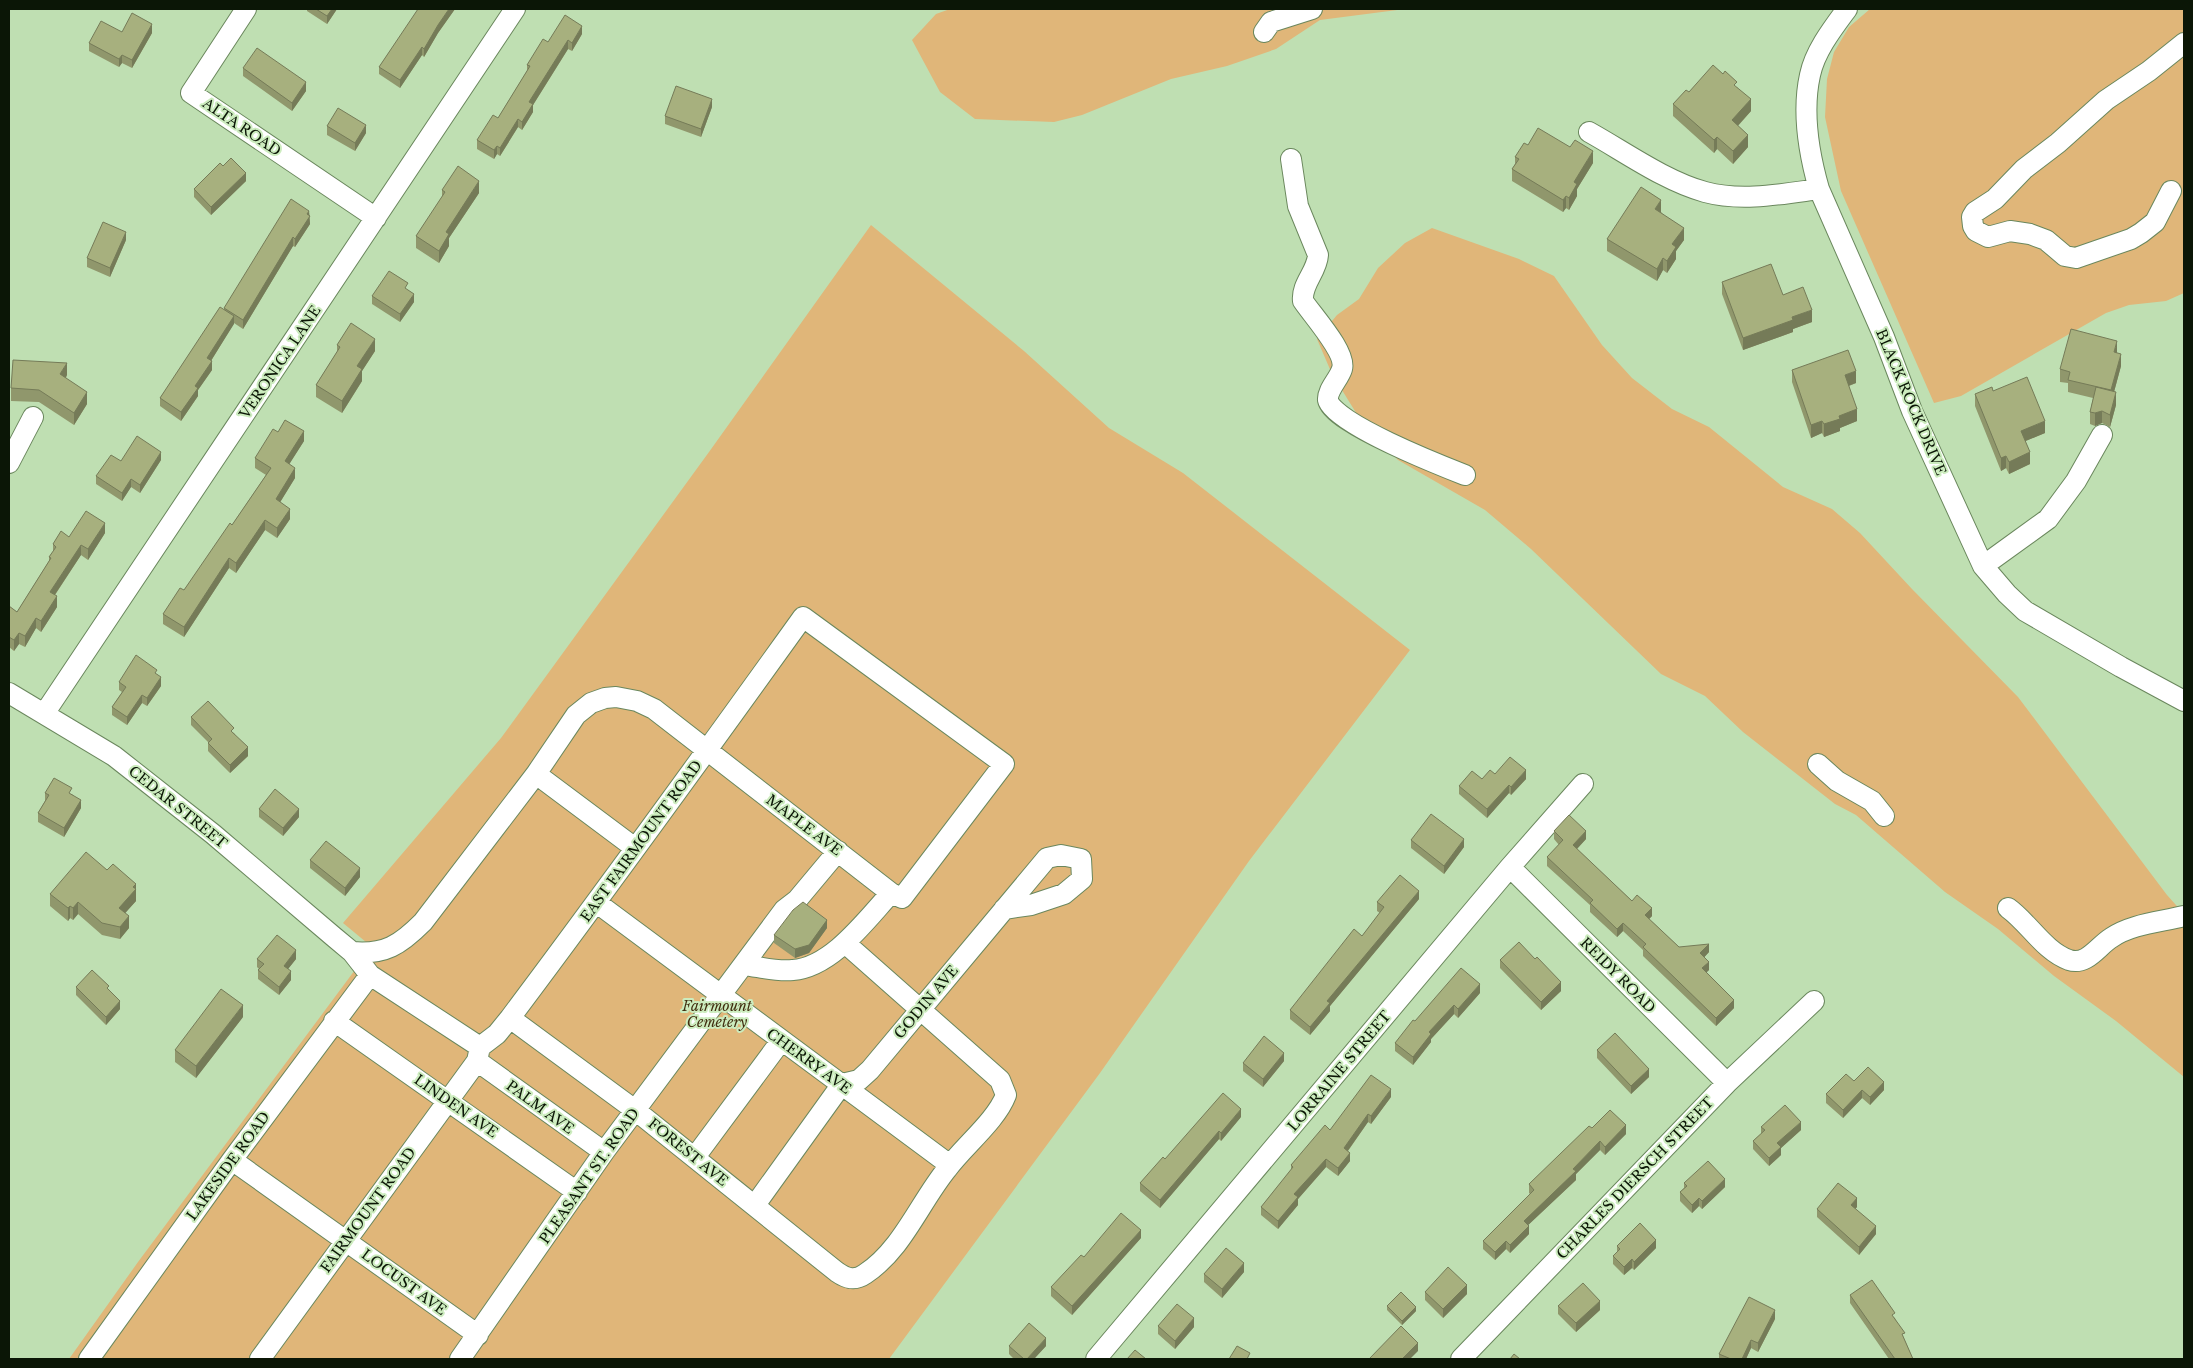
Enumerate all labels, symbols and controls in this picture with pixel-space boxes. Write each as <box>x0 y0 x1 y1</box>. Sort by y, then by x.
street label: ALTA ROAD <box>199 94 285 160</box>
street label: VERONICA LANE <box>235 302 325 423</box>
street label: BLACK ROCK DRIVE <box>1872 326 1950 478</box>
street label: EAST FAIRMOUNT ROAD <box>576 757 706 925</box>
street label: CEDAR STREET <box>125 762 231 852</box>
street label: MAPLE AVE <box>762 791 846 859</box>
street label: REIDY ROAD <box>1577 934 1659 1016</box>
street label: GODIN AVE <box>890 962 962 1042</box>
park label: Fairmount Cemetery <box>681 997 753 1031</box>
street label: LORRAINE STREET <box>1283 1007 1395 1135</box>
street label: CHERRY AVE <box>763 1024 855 1098</box>
street label: LINDEN AVE <box>411 1071 501 1141</box>
street label: PALM AVE <box>503 1076 577 1138</box>
street label: CHARLES DIERSCH STREET <box>1553 1093 1717 1263</box>
street label: PLEASANT ST. ROAD <box>535 1105 643 1247</box>
street label: LAKESIDE ROAD <box>182 1108 274 1224</box>
street label: FOREST AVE <box>644 1114 732 1190</box>
street label: FAIRMOUNT ROAD <box>316 1144 420 1276</box>
street label: LOCUST AVE <box>358 1245 450 1319</box>

